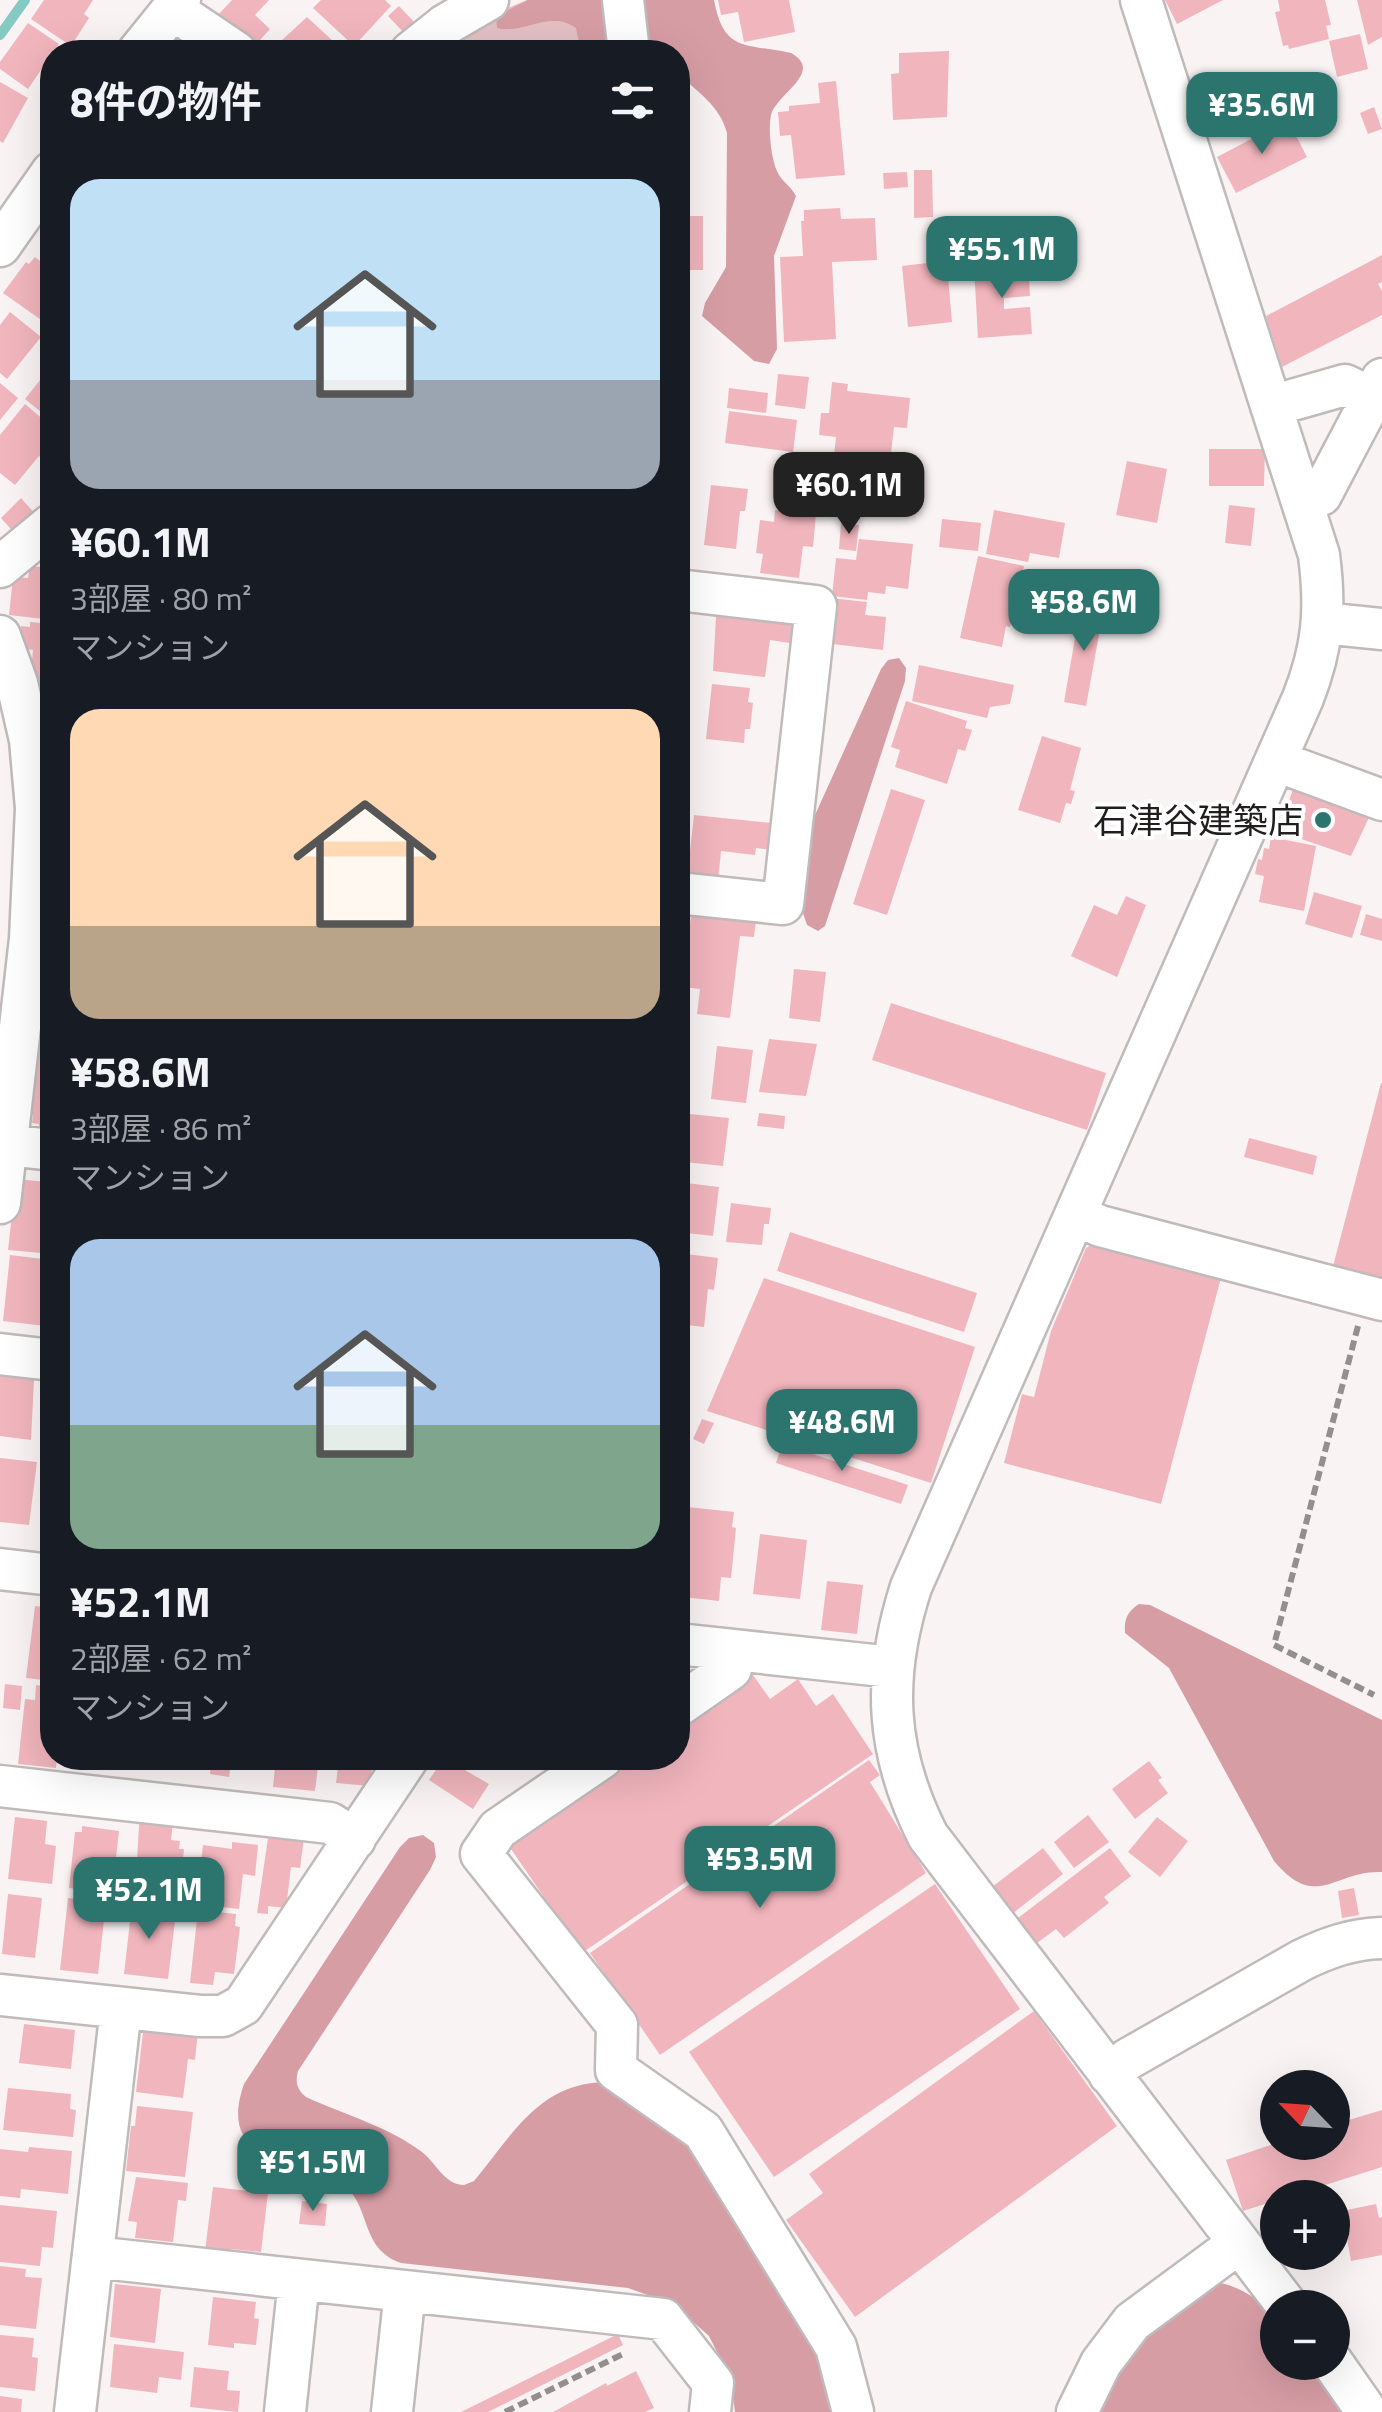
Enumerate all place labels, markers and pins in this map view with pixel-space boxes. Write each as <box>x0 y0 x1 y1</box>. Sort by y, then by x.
pin: ¥35.6M <box>1181 72 1343 157</box>
pin: ¥55.1M <box>921 216 1083 301</box>
pin: ¥60.1M <box>768 452 930 537</box>
pin: ¥58.6M <box>1003 569 1165 654</box>
place label: 石津谷建築店 <box>1093 793 1303 847</box>
marker: 石津谷建築店 <box>1312 809 1334 831</box>
pin: ¥48.6M <box>761 1389 923 1474</box>
pin: ¥53.5M <box>679 1826 841 1911</box>
pin: ¥52.1M <box>68 1857 230 1942</box>
pin: ¥51.5M <box>232 2129 394 2214</box>

